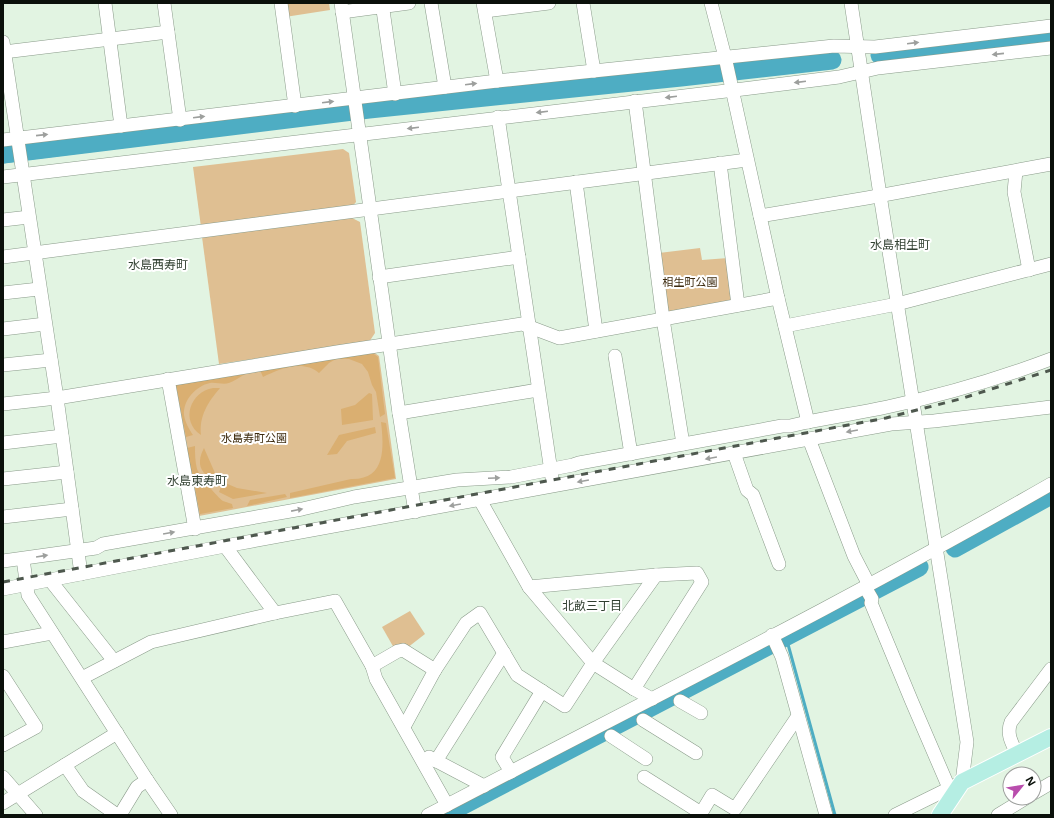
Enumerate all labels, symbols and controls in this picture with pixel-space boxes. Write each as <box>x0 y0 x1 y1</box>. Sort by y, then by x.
one-way arrow <box>907 40 919 46</box>
one-way arrow <box>992 51 1004 58</box>
one-way arrow <box>794 78 806 85</box>
one-way arrow <box>465 81 477 87</box>
one-way arrow <box>665 94 677 100</box>
one-way arrow <box>322 99 334 105</box>
one-way arrow <box>536 109 548 115</box>
one-way arrow <box>193 114 205 121</box>
one-way arrow <box>407 125 419 131</box>
one-way arrow <box>36 132 48 138</box>
district label: 水島相生町 <box>870 236 930 253</box>
district label: 水島西寿町 <box>128 256 188 273</box>
park label: 相生町公園 <box>663 274 718 289</box>
one-way arrow <box>846 428 858 434</box>
park label: 水島寿町公園 <box>221 430 287 445</box>
one-way arrow <box>705 455 717 461</box>
district label: 水島東寿町 <box>167 472 227 489</box>
one-way arrow <box>488 475 501 481</box>
one-way arrow <box>577 478 589 484</box>
one-way arrow <box>449 502 461 508</box>
one-way arrow <box>291 507 303 513</box>
one-way arrow <box>163 530 175 536</box>
one-way arrow <box>36 553 48 559</box>
district label: 北畝三丁目 <box>562 597 622 614</box>
north arrow <box>1002 766 1042 806</box>
text: N <box>1022 773 1040 788</box>

